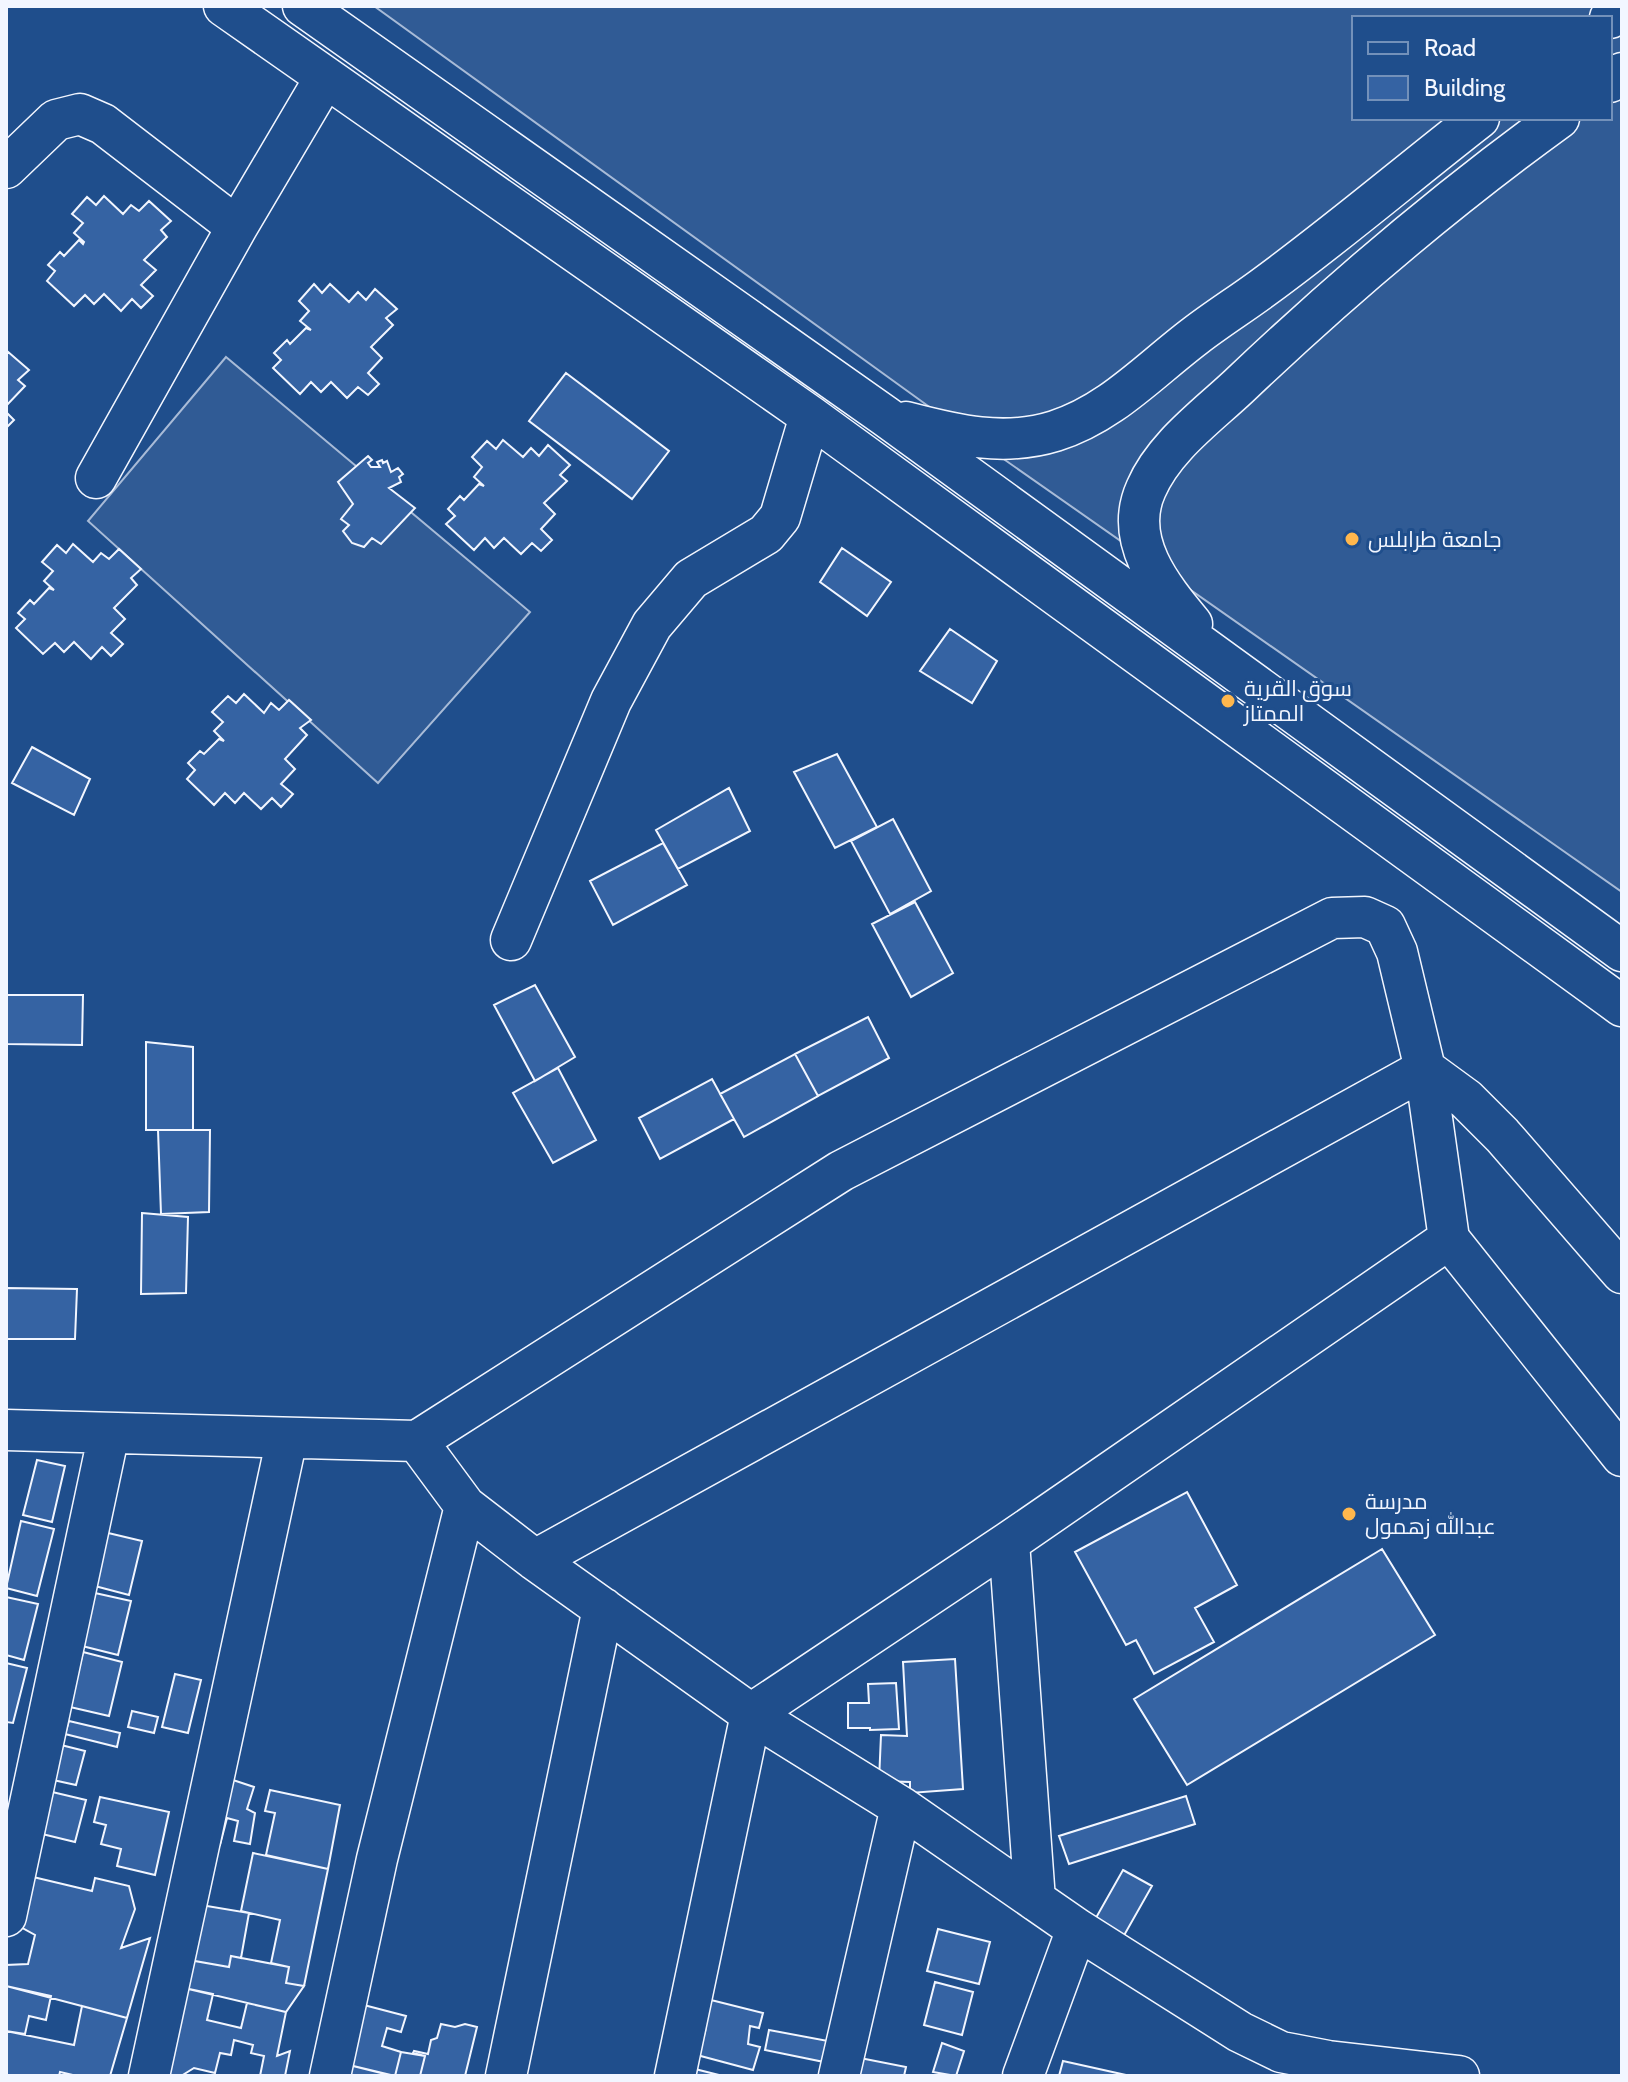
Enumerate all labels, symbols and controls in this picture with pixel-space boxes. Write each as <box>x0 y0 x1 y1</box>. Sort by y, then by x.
legend <box>1352 16 1612 120</box>
text: Road <box>1424 33 1476 62</box>
text: Building <box>1424 73 1506 102</box>
place label: جامعة طرابلس <box>1368 526 1501 553</box>
marker: جامعة طرابلس <box>1343 530 1361 548</box>
place label: سوق القرية الممتاز <box>1242 675 1352 727</box>
marker: سوق القرية الممتاز <box>1219 692 1237 710</box>
place label: مدرسة عبدالله زهمول <box>1365 1488 1496 1540</box>
marker: مدرسة عبدالله زهمول <box>1340 1505 1358 1523</box>

